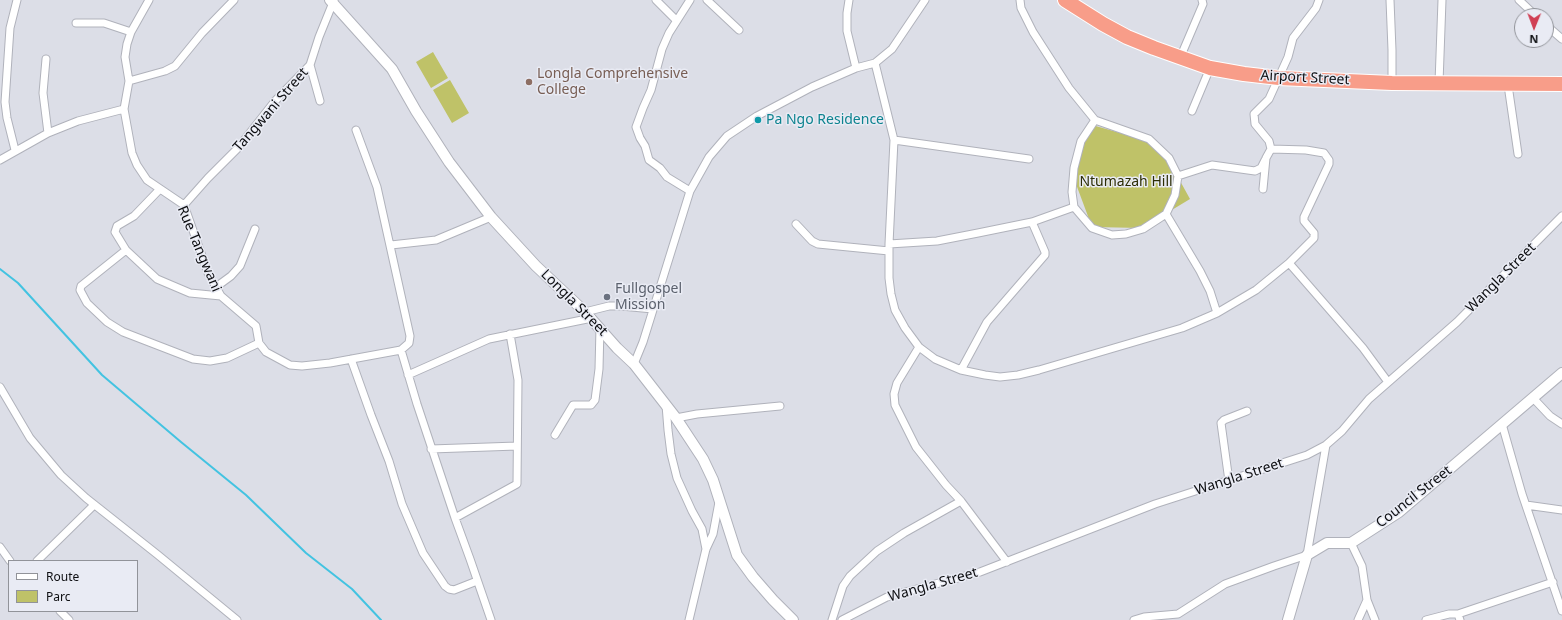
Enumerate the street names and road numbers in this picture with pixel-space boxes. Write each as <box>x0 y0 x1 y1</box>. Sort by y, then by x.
street label: Tangwani Street <box>230 65 312 155</box>
street label: Airport Street <box>1260 67 1350 89</box>
street label: Rue Tangwani <box>173 203 225 295</box>
street label: Wangla Street <box>1463 240 1539 316</box>
street label: Longla Street <box>537 266 611 340</box>
street label: Wangla Street <box>1193 455 1285 499</box>
street label: Council Street <box>1373 462 1455 532</box>
street label: Wangla Street <box>886 564 980 606</box>

